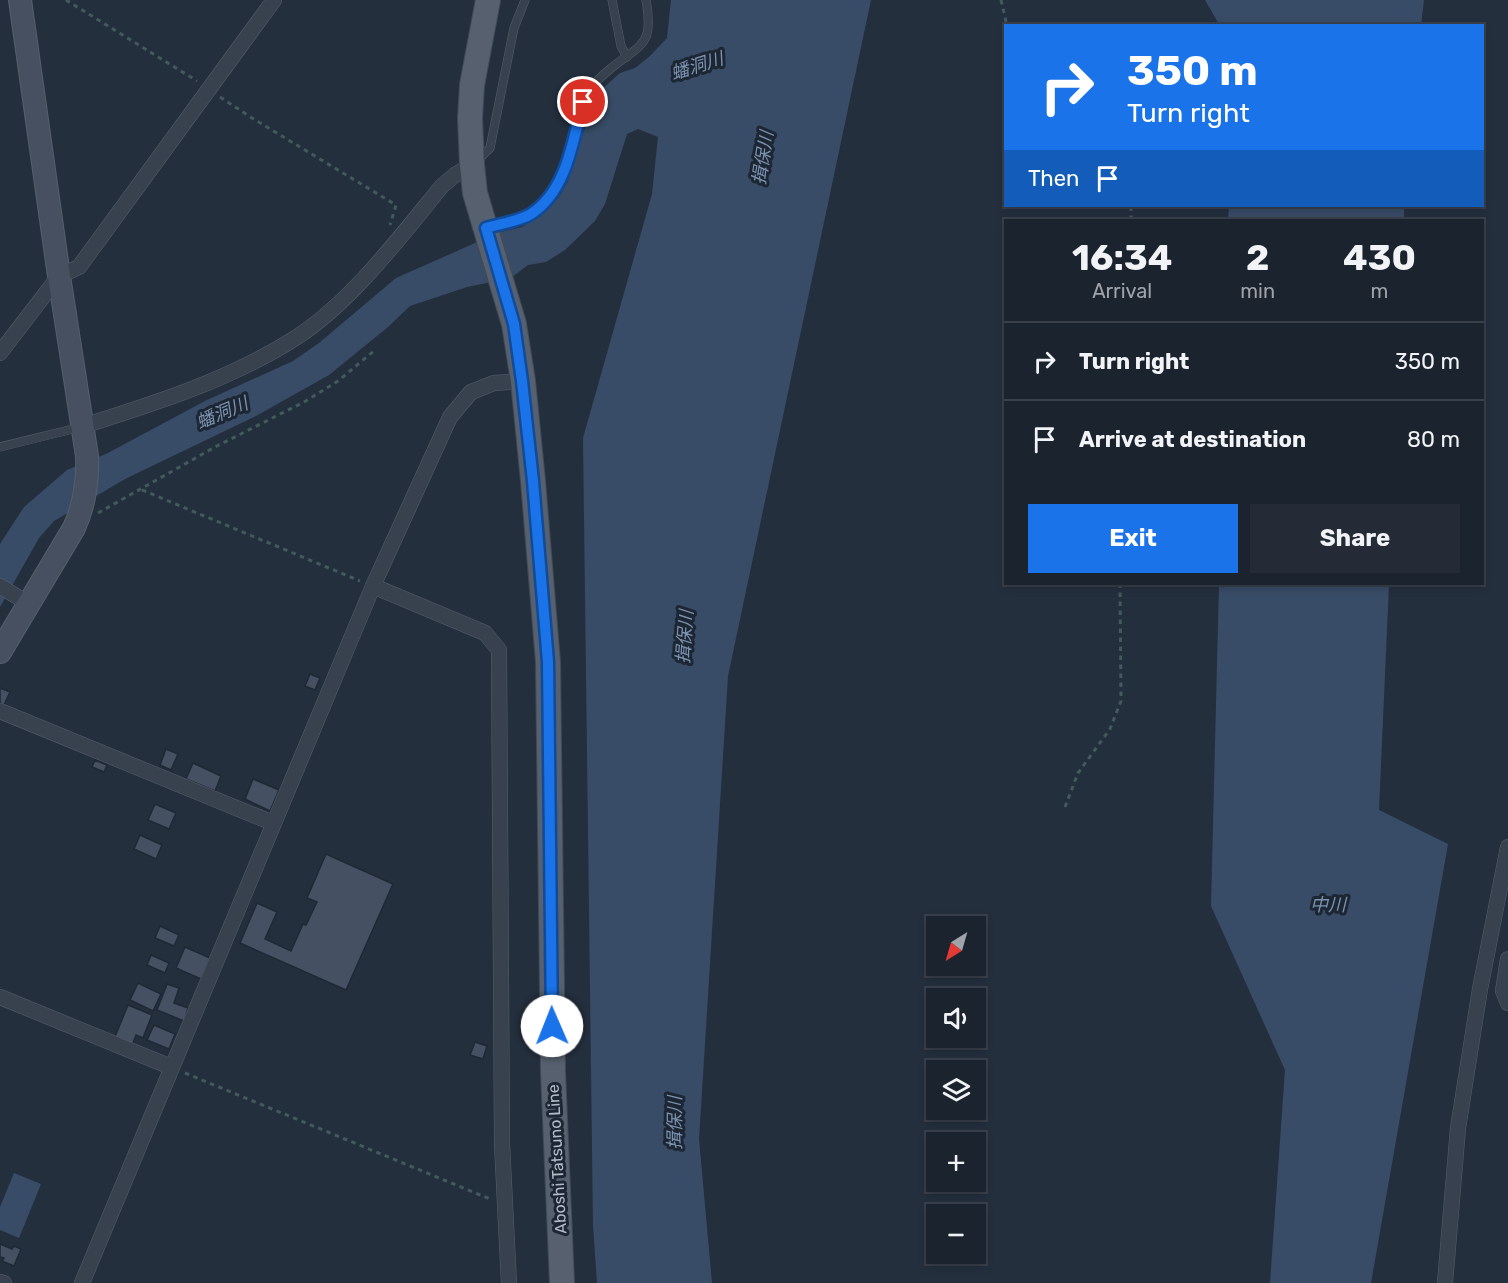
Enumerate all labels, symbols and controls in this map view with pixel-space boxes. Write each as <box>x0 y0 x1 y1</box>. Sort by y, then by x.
text: 350 m <box>1127 46 1258 96</box>
water label: 蟠洞川 <box>668 47 728 84</box>
icon: right <box>1028 48 1106 126</box>
pin <box>557 76 608 127</box>
icon: arrive <box>566 85 599 118</box>
text: Turn right <box>1127 97 1250 129</box>
water label: 揖保川 <box>748 128 778 186</box>
icon: arrive <box>1091 162 1124 195</box>
text: Then <box>1028 165 1079 192</box>
text: 16:34 <box>1072 236 1172 279</box>
text: 2 <box>1246 236 1269 279</box>
text: 430 <box>1343 236 1416 279</box>
text: Arrival <box>1092 279 1152 303</box>
text: min <box>1240 279 1275 303</box>
text: m <box>1371 279 1388 303</box>
icon: right <box>1028 345 1061 378</box>
text: Turn right <box>1079 348 1189 375</box>
text: 350 m <box>1395 348 1460 375</box>
water label: 蟠洞川 <box>193 392 253 434</box>
icon: arrive <box>1028 423 1061 456</box>
text: Arrive at destination <box>1079 426 1306 453</box>
text: 80 m <box>1407 426 1460 453</box>
button: Exit <box>1028 504 1238 573</box>
button: Share <box>1250 504 1460 573</box>
water label: 揖保川 <box>672 607 698 665</box>
water label: 中川 <box>1310 894 1348 916</box>
north arrow <box>926 916 986 976</box>
map controls <box>926 916 986 1264</box>
button: sound <box>926 988 986 1048</box>
position arrow <box>520 994 584 1058</box>
button: layers <box>926 1060 986 1120</box>
street label: Aboshi Tatsuno Line <box>544 1084 570 1234</box>
water label: 揖保川 <box>664 1094 686 1150</box>
button: + <box>926 1132 986 1192</box>
button: − <box>926 1204 986 1264</box>

